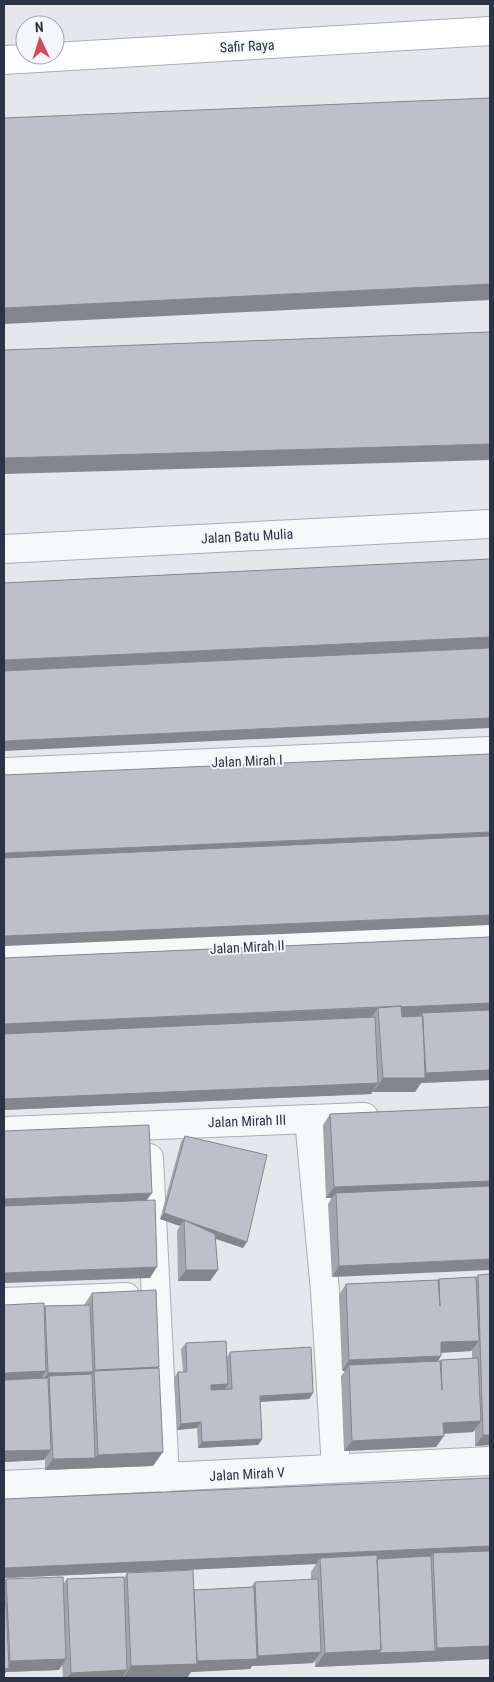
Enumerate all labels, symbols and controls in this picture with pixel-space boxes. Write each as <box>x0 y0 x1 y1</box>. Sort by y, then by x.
north arrow <box>15 15 65 65</box>
text: N <box>34 19 44 35</box>
street label: Safir Raya <box>219 37 275 55</box>
street label: Jalan Batu Mulia <box>200 526 294 546</box>
street label: Jalan Mirah I <box>211 752 283 770</box>
street label: Jalan Mirah II <box>209 937 285 957</box>
street label: Jalan Mirah III <box>208 1112 286 1130</box>
street label: Jalan Mirah V <box>209 1464 285 1484</box>

